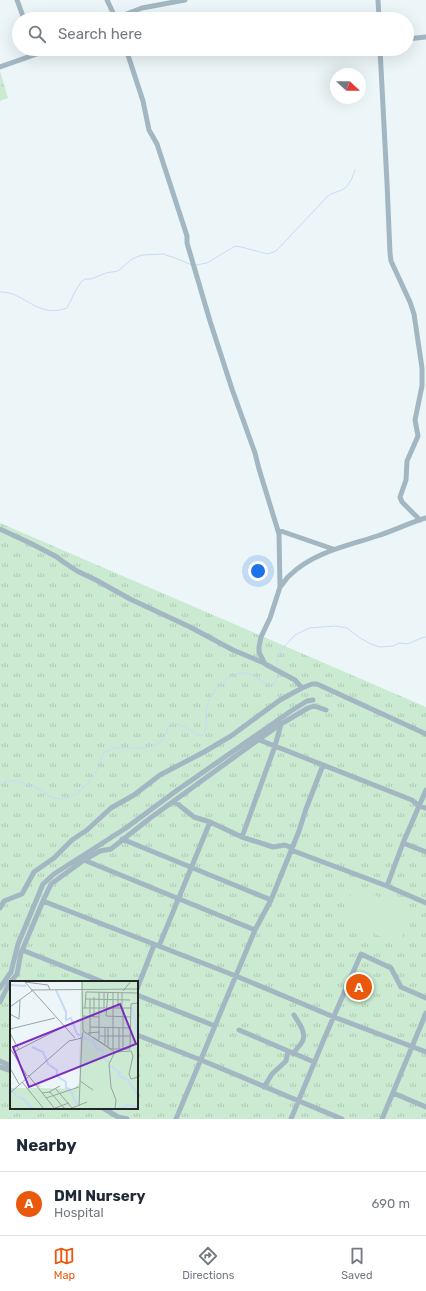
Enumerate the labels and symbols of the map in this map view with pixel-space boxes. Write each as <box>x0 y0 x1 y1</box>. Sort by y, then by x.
north arrow <box>330 68 366 104</box>
your location <box>248 561 268 581</box>
pin: A <box>346 972 372 1002</box>
inset map <box>10 981 138 1109</box>

